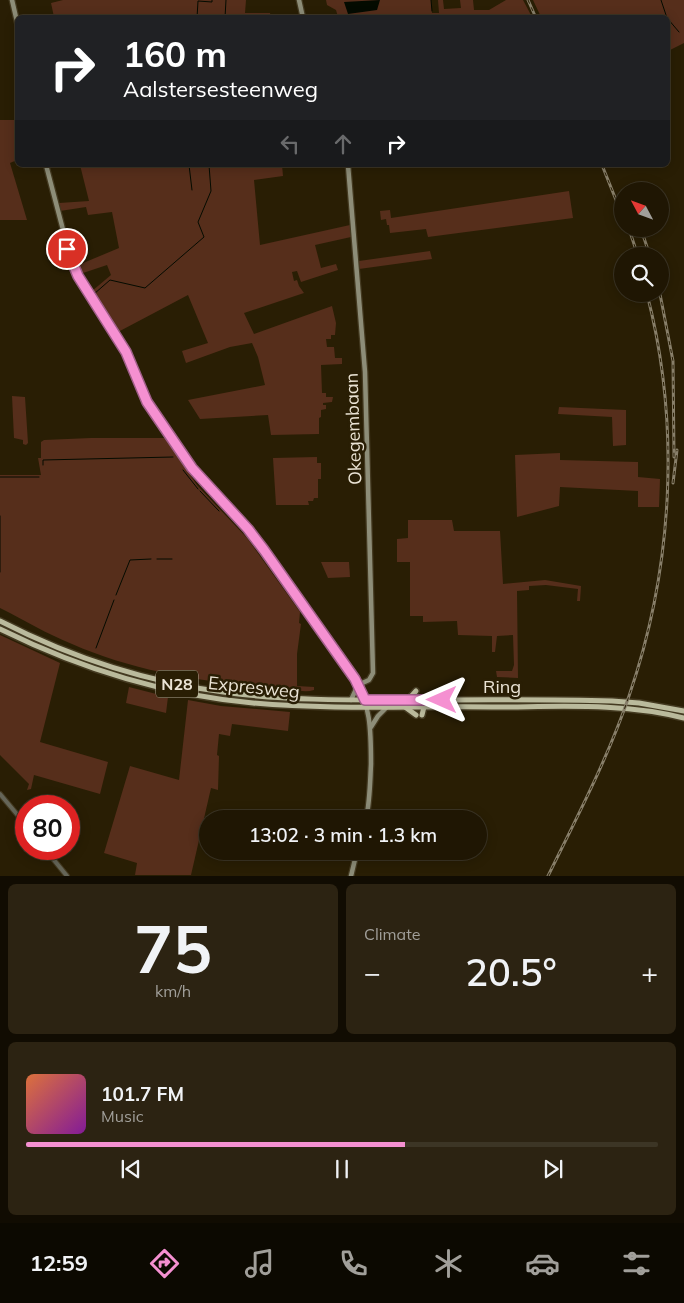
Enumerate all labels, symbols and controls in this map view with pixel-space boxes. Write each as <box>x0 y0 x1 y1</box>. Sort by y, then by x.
text: 160 m <box>123 32 227 76</box>
icon: right <box>40 35 105 100</box>
text: Aalstersesteenweg <box>123 75 318 103</box>
icon: left <box>276 130 304 158</box>
icon: ahead <box>329 130 357 158</box>
icon: right <box>382 130 410 158</box>
north arrow <box>614 182 669 238</box>
map controls <box>614 182 669 302</box>
pin <box>46 228 88 270</box>
icon: arrive <box>53 235 81 263</box>
button: search <box>614 247 669 302</box>
street label: Okegembaan <box>340 373 366 485</box>
road number: N28 <box>156 671 198 698</box>
street label: Expresweg <box>207 671 301 703</box>
position arrow <box>415 673 467 725</box>
street label: Ring <box>483 675 521 698</box>
speed limit sign: 80 <box>15 795 80 860</box>
text: 13:02 · 3 min · 1.3 km <box>249 823 437 847</box>
text: 75 <box>134 908 212 989</box>
text: Climate <box>364 924 420 944</box>
text: 20.5° <box>465 948 557 996</box>
text: − <box>364 955 381 990</box>
text: + <box>641 955 658 990</box>
text: km/h <box>155 981 191 1001</box>
text: 101.7 FM <box>101 1082 184 1106</box>
text: Music <box>101 1106 144 1126</box>
icon: previous <box>117 1155 145 1183</box>
icon: pause <box>328 1155 356 1183</box>
icon: next <box>539 1155 567 1183</box>
icon: directions <box>147 1246 182 1281</box>
icon: music <box>242 1246 277 1281</box>
icon: phone <box>336 1246 371 1281</box>
icon: climate <box>431 1246 466 1281</box>
icon: car <box>525 1246 560 1281</box>
icon: filters <box>619 1246 654 1281</box>
text: 12:59 <box>30 1249 88 1277</box>

